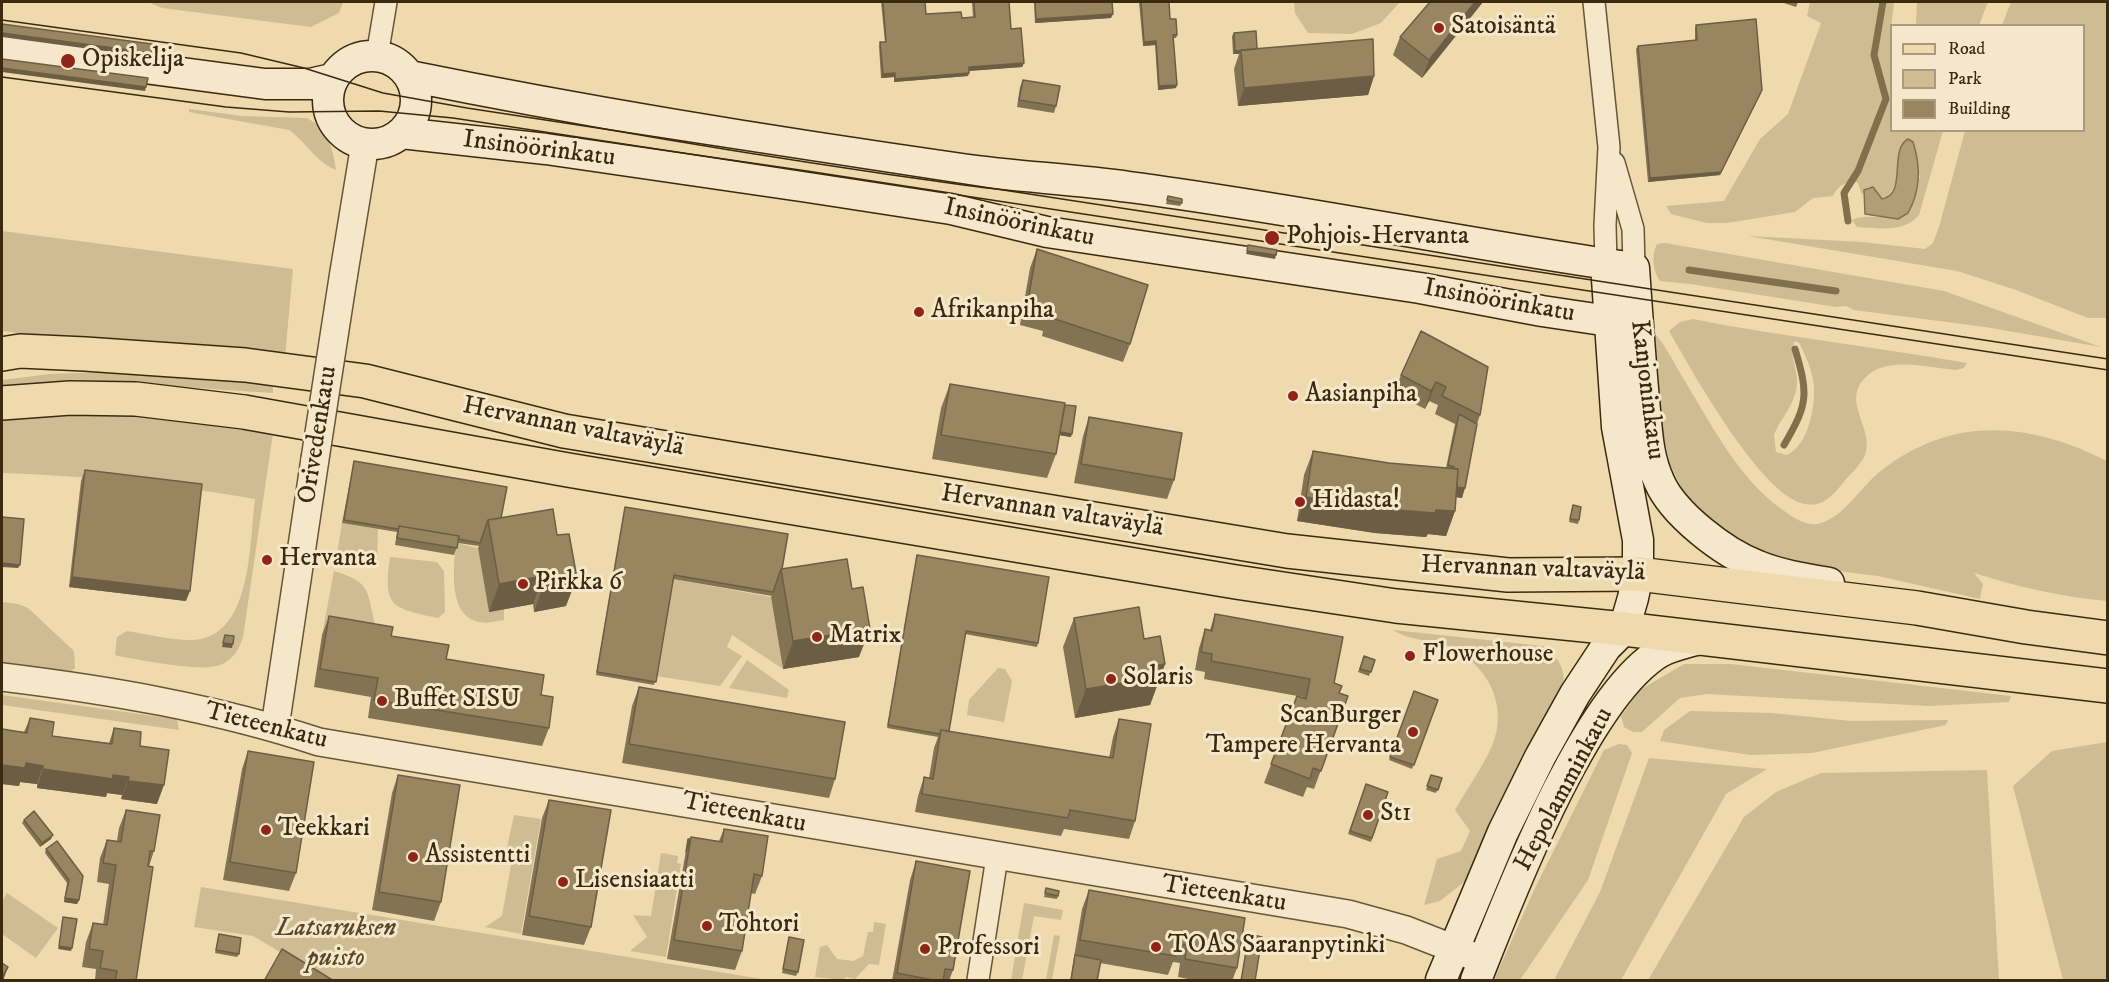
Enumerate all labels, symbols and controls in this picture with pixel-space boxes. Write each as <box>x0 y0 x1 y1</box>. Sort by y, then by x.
place label: Satoisäntä <box>1451 12 1556 44</box>
marker: Satoisäntä <box>1432 21 1446 35</box>
legend <box>1890 24 2085 132</box>
text: Road <box>1948 38 1985 60</box>
place label: Opiskelija <box>82 45 184 77</box>
marker: Opiskelija <box>59 52 77 70</box>
text: Park <box>1948 68 1982 90</box>
text: Building <box>1948 98 2010 120</box>
street label: Insinöörinkatu <box>461 125 617 175</box>
street label: Insinöörinkatu <box>941 193 1097 255</box>
place label: Pohjois-Hervanta <box>1286 222 1469 254</box>
marker: Pohjois-Hervanta <box>1263 229 1281 247</box>
street label: Insinöörinkatu <box>1421 273 1577 331</box>
place label: Afrikanpiha <box>931 296 1054 328</box>
marker: Afrikanpiha <box>912 305 926 319</box>
street label: Kanjoninkatu <box>1622 318 1670 462</box>
street label: Orivedenkatu <box>293 364 345 506</box>
place label: Aasianpiha <box>1305 380 1417 412</box>
marker: Aasianpiha <box>1286 389 1300 403</box>
street label: Hervannan valtaväylä <box>460 391 686 465</box>
street label: Hervannan valtaväylä <box>939 479 1165 545</box>
place label: Hidasta! <box>1312 486 1400 518</box>
marker: Hidasta! <box>1293 495 1307 509</box>
place label: Hervanta <box>279 544 377 576</box>
street label: Hervannan valtaväylä <box>1420 550 1646 590</box>
marker: Hervanta <box>260 553 274 567</box>
place label: Pirkka 6 <box>535 568 622 600</box>
marker: Pirkka 6 <box>516 577 530 591</box>
place label: Matrix <box>829 621 901 653</box>
marker: Matrix <box>810 630 824 644</box>
place label: Flowerhouse <box>1422 640 1553 672</box>
marker: Flowerhouse <box>1403 649 1417 663</box>
place label: Solaris <box>1123 663 1193 695</box>
marker: Solaris <box>1104 672 1118 686</box>
place label: Buffet SISU <box>394 685 520 717</box>
marker: Buffet SISU <box>375 694 389 708</box>
street label: Tieteenkatu <box>201 697 331 757</box>
place label: ScanBurger Tampere Hervanta <box>1206 701 1401 762</box>
street label: Hepolamminkatu <box>1509 703 1621 877</box>
marker: ScanBurger Tampere Hervanta <box>1406 725 1420 739</box>
street label: Tieteenkatu <box>680 787 808 841</box>
place label: St1 <box>1380 799 1412 831</box>
marker: St1 <box>1361 808 1375 822</box>
place label: Teekkari <box>278 814 370 846</box>
marker: Teekkari <box>259 823 273 837</box>
place label: Assistentti <box>425 841 530 873</box>
marker: Assistentti <box>406 850 420 864</box>
place label: Lisensiaatti <box>575 866 694 898</box>
street label: Tieteenkatu <box>1160 870 1288 920</box>
marker: Lisensiaatti <box>556 875 570 889</box>
place label: Tohtori <box>719 910 799 942</box>
park label: Latsaruksen puisto <box>276 914 396 976</box>
marker: Tohtori <box>700 919 714 933</box>
place label: TOAS Saaranpytinki <box>1168 931 1385 963</box>
place label: Professori <box>937 933 1040 965</box>
marker: TOAS Saaranpytinki <box>1149 940 1163 954</box>
marker: Professori <box>918 942 932 956</box>

